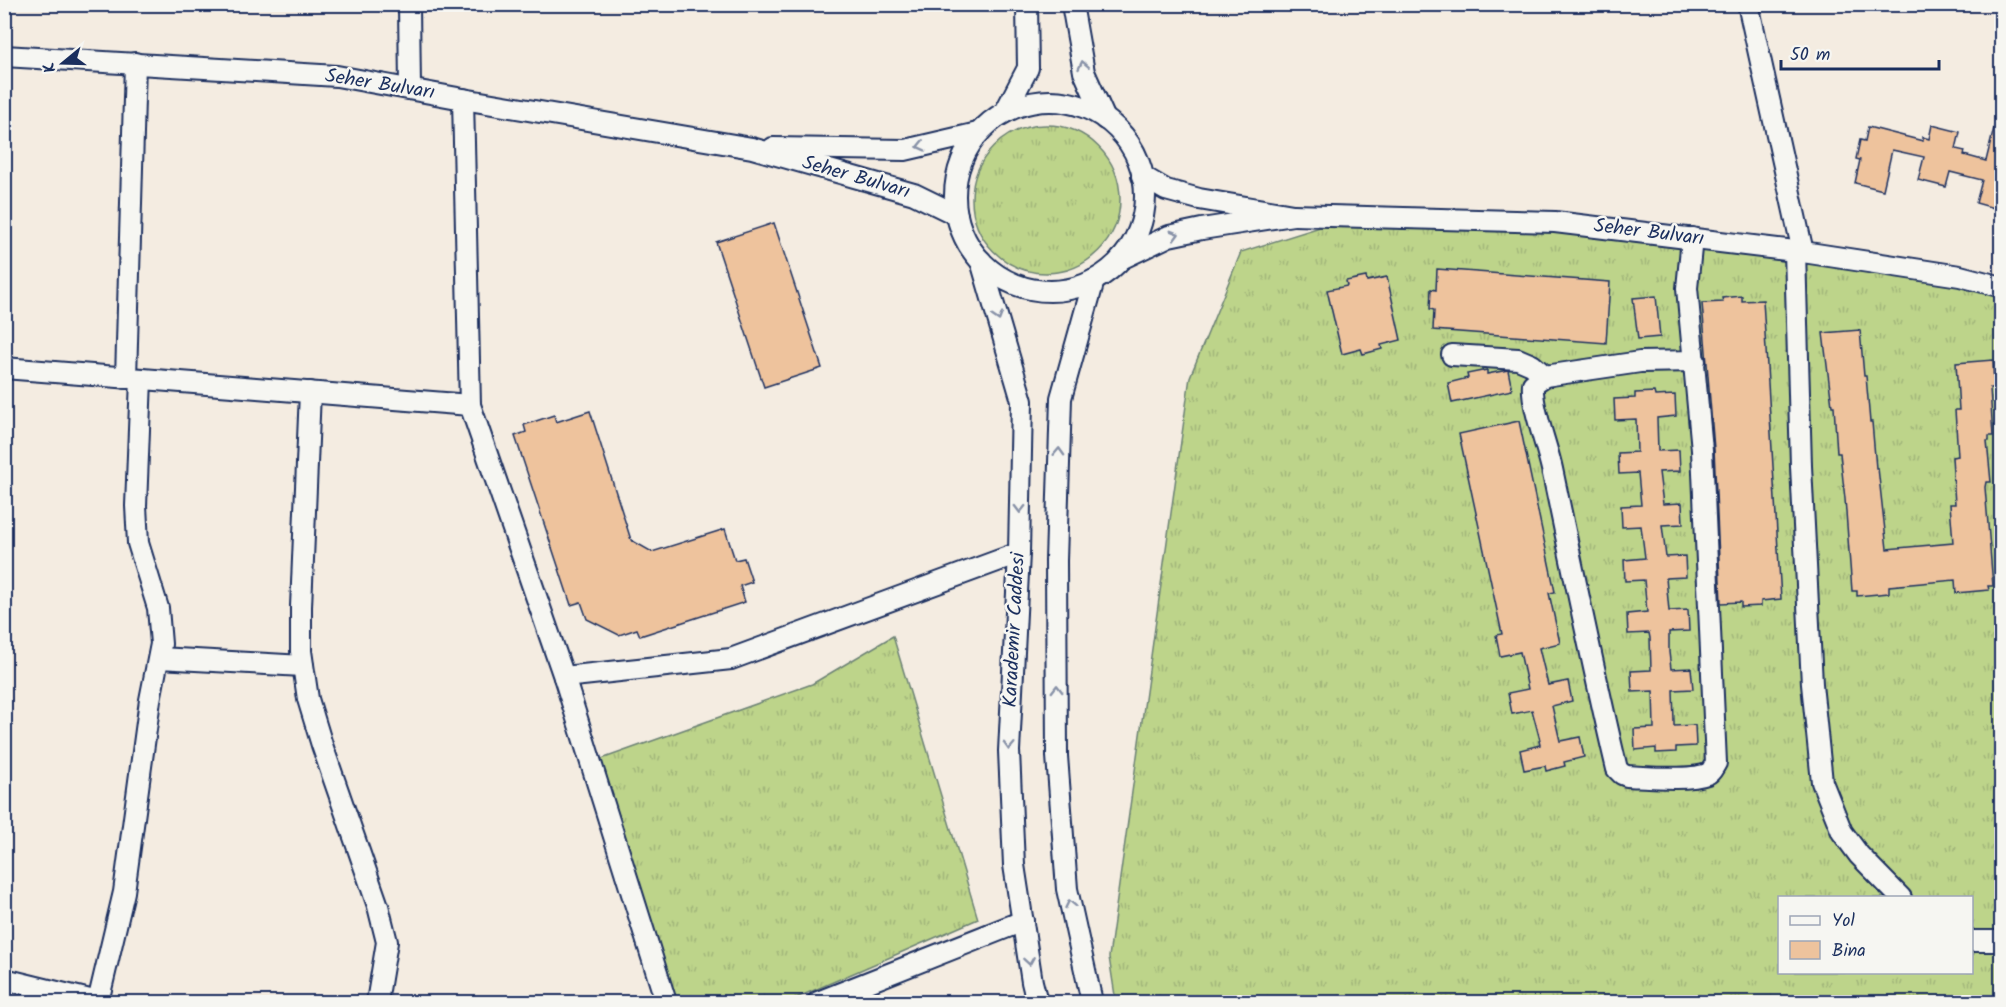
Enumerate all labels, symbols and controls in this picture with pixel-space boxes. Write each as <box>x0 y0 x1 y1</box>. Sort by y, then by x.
north arrow <box>33 33 93 93</box>
scale bar <box>1781 33 1938 71</box>
text: 50 m <box>1790 41 1830 70</box>
text: K <box>37 58 64 76</box>
one-way arrow <box>1078 60 1091 70</box>
street label: Seher Bulvarı <box>323 61 437 109</box>
one-way arrow <box>916 139 926 152</box>
street label: Seher Bulvarı <box>798 147 914 209</box>
street label: Seher Bulvarı <box>1592 210 1706 256</box>
one-way arrow <box>1170 230 1180 243</box>
one-way arrow <box>991 311 1003 322</box>
one-way arrow <box>1053 448 1066 457</box>
one-way arrow <box>1014 505 1026 514</box>
street label: Karademir Caddesi <box>995 550 1035 708</box>
one-way arrow <box>1051 685 1063 694</box>
one-way arrow <box>1003 741 1016 750</box>
legend <box>1778 896 1973 974</box>
one-way arrow <box>1064 900 1077 910</box>
text: Yol <box>1832 907 1856 936</box>
text: Bina <box>1832 937 1866 966</box>
one-way arrow <box>1022 955 1035 965</box>

